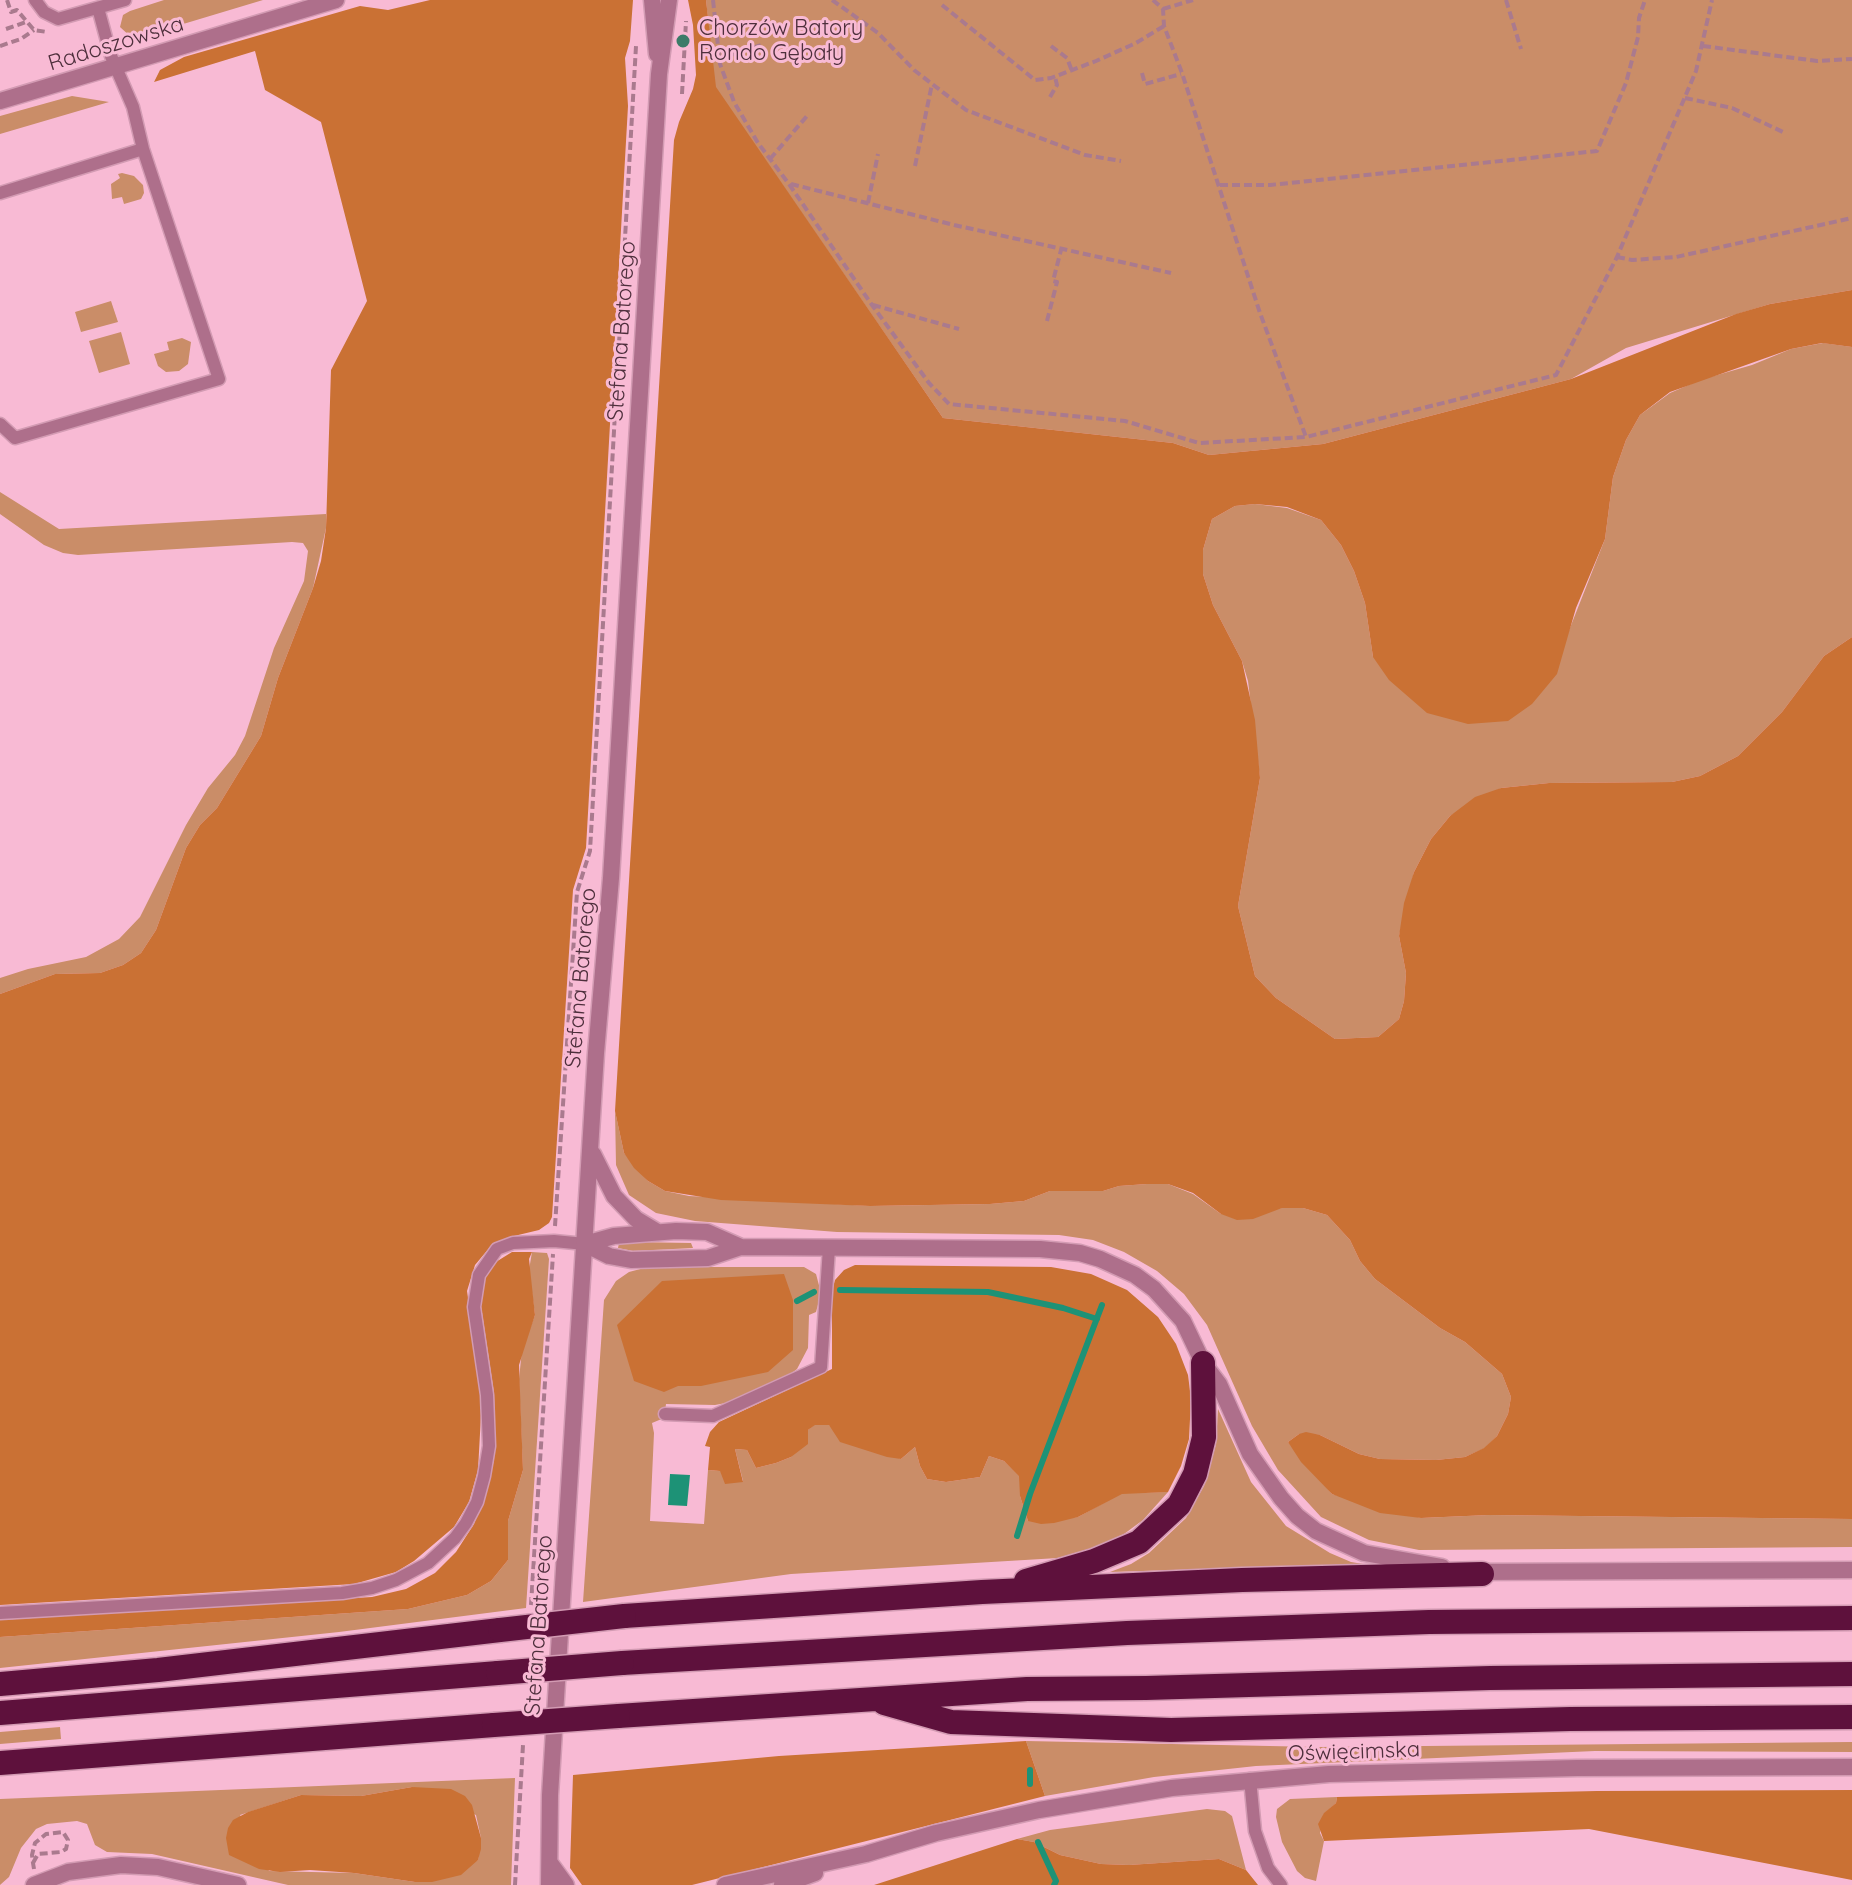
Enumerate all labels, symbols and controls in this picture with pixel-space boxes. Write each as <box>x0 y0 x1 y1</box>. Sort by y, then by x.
street label: Radoszowska <box>45 11 187 77</box>
place label: Chorzów Batory Rondo Gębały <box>699 15 863 66</box>
marker: Chorzów Batory Rondo Gębały <box>674 32 692 50</box>
street label: Stefana Batorego <box>603 240 641 422</box>
street label: Stefana Batorego <box>560 887 602 1069</box>
street label: Stefana Batorego <box>520 1534 558 1716</box>
street label: Oświęcimska <box>1287 1736 1421 1768</box>

